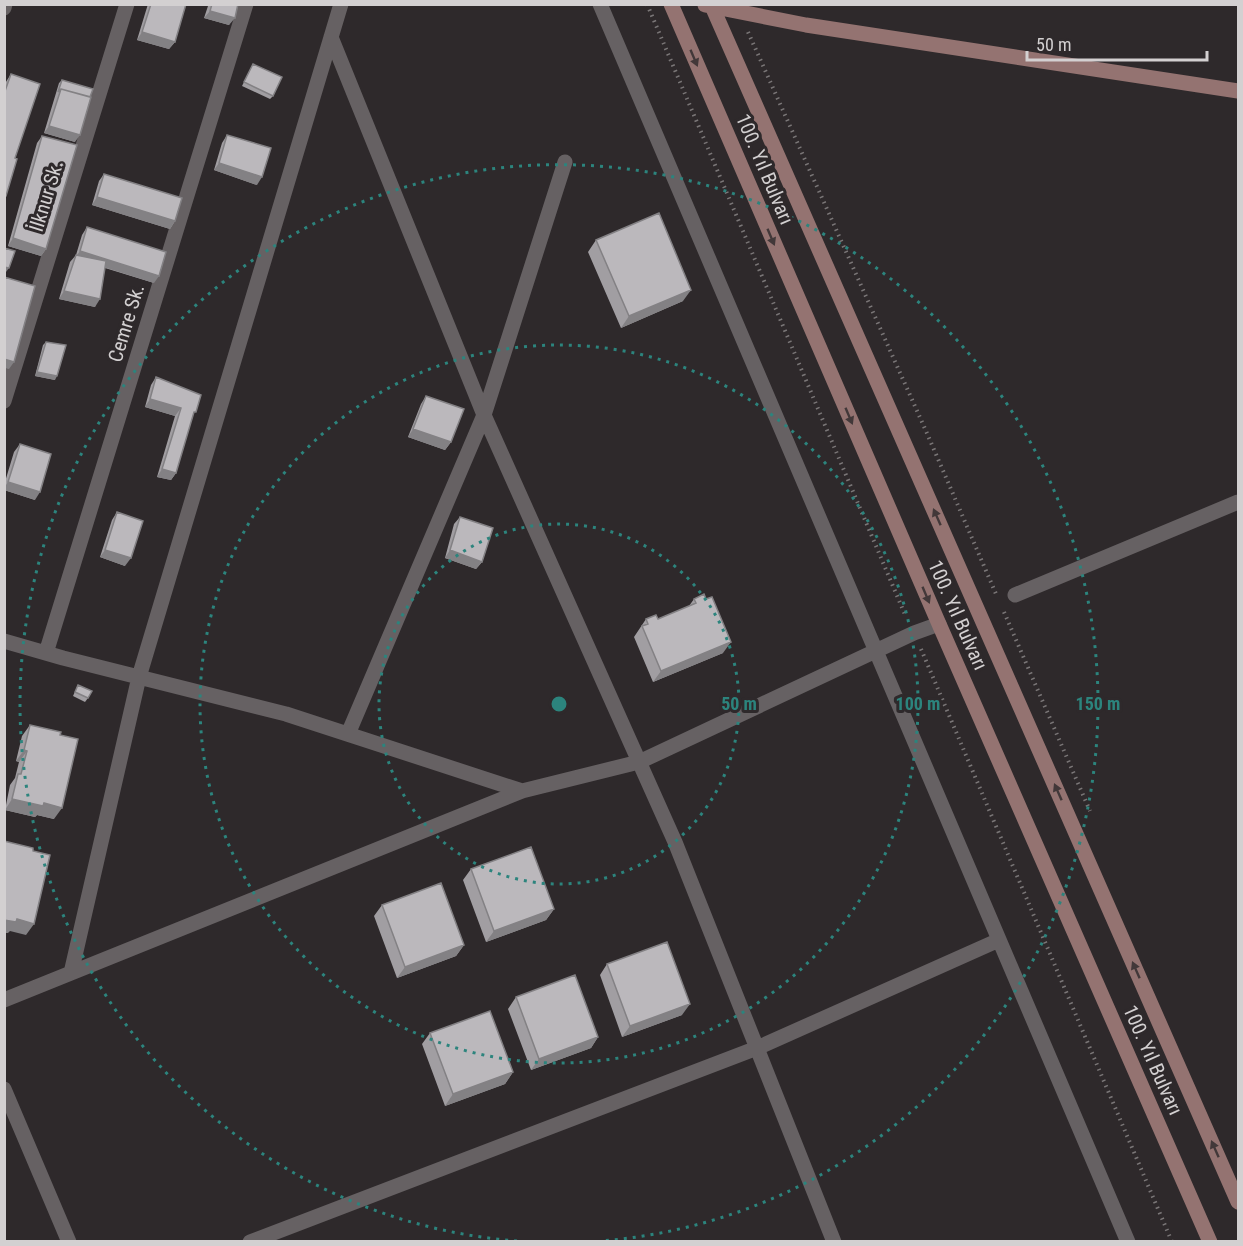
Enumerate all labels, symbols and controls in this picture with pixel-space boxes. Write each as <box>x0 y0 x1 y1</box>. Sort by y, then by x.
scale bar <box>1027 24 1207 62</box>
text: 50 m <box>1036 34 1071 55</box>
one-way arrow <box>689 50 699 68</box>
street label: 100. Yıl Bulvarı <box>731 110 799 228</box>
street label: İlknur Sk. <box>24 157 68 235</box>
one-way arrow <box>767 228 777 246</box>
street label: Cemre Sk. <box>103 281 149 365</box>
one-way arrow <box>845 407 854 425</box>
one-way arrow <box>932 508 942 526</box>
street label: 100. Yıl Bulvarı <box>923 556 993 674</box>
one-way arrow <box>922 586 932 604</box>
text: 50 m <box>721 693 757 714</box>
text: 100 m <box>896 693 940 714</box>
text: 150 m <box>1076 693 1120 714</box>
centre of rings <box>549 694 569 714</box>
one-way arrow <box>1053 782 1063 800</box>
one-way arrow <box>1132 962 1141 979</box>
street label: 100. Yıl Bulvarı <box>1118 1001 1188 1119</box>
one-way arrow <box>1210 1139 1220 1157</box>

